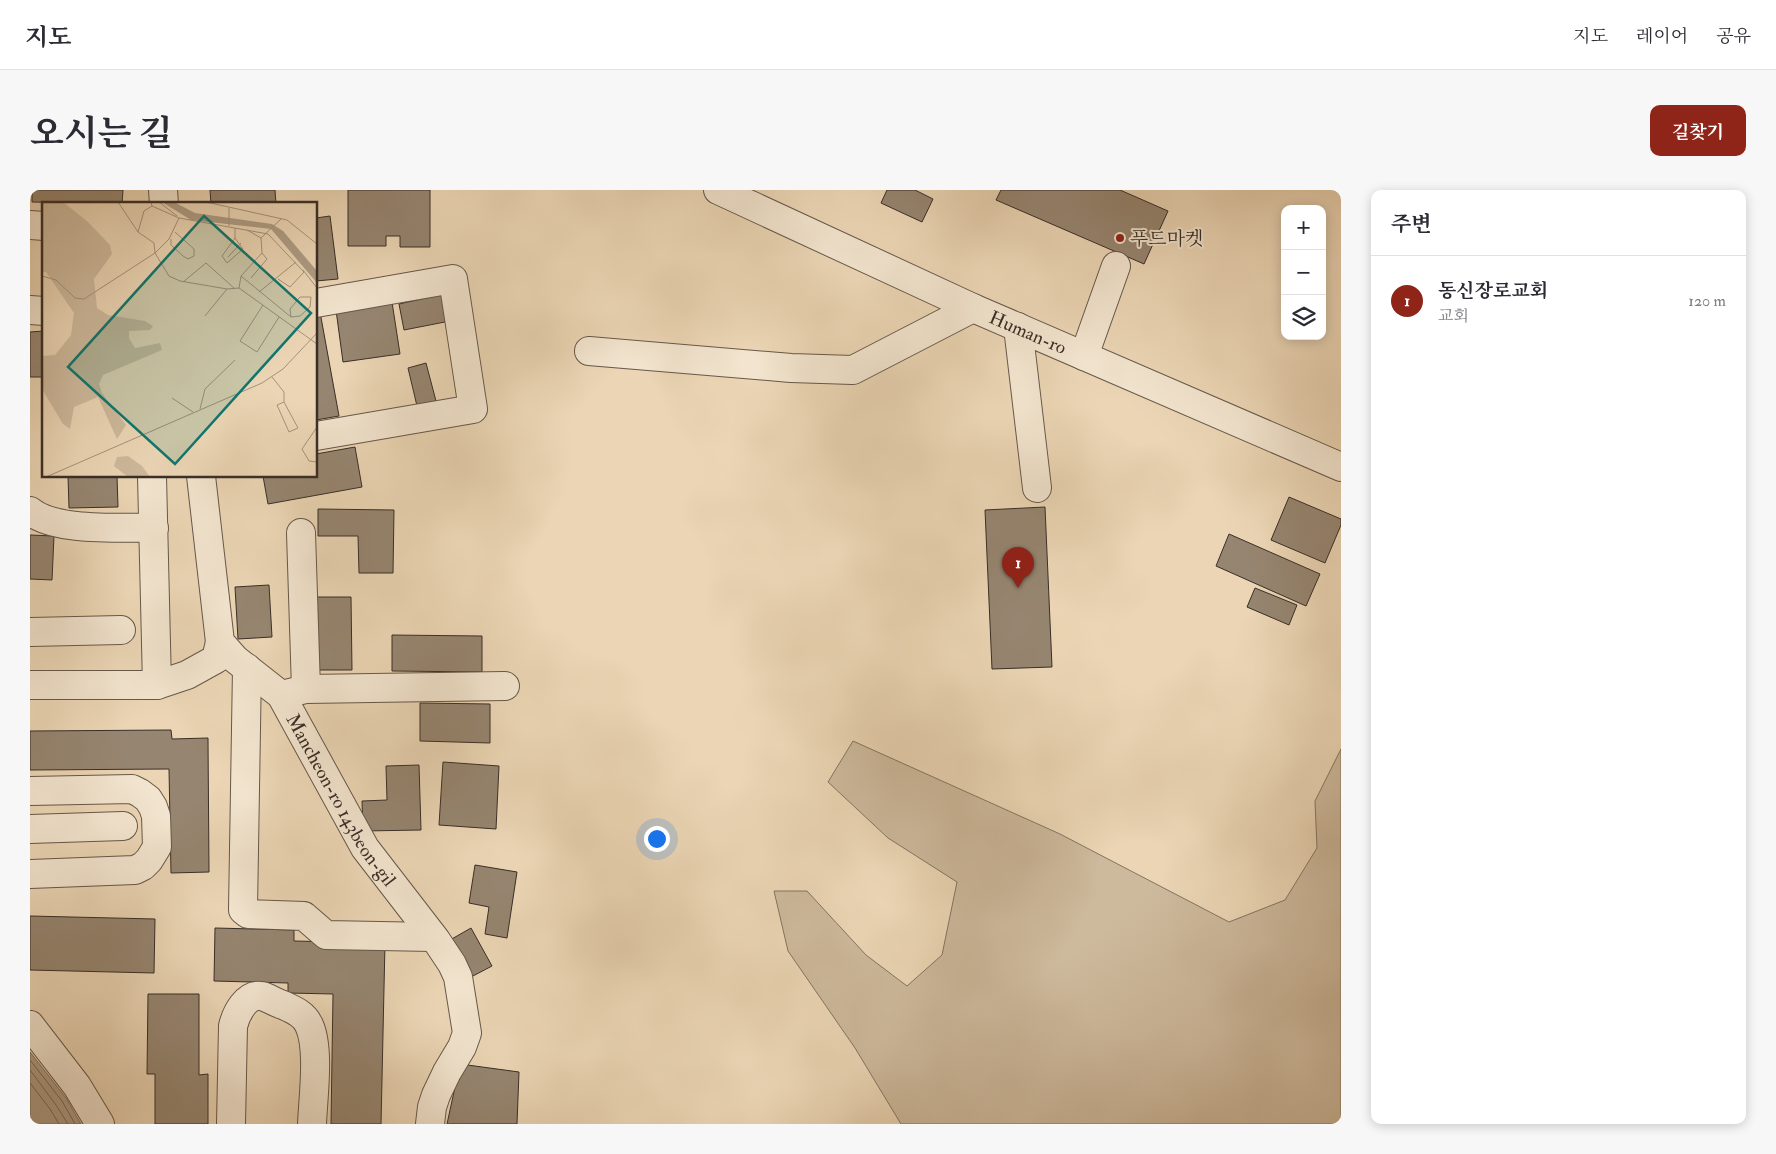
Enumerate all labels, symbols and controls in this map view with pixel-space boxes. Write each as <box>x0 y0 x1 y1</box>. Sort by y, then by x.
text: 지도 <box>25 22 71 53</box>
text: 지도 <box>1573 25 1608 48</box>
text: 레이어 <box>1636 25 1688 48</box>
text: 공유 <box>1716 25 1751 48</box>
button: 길찾기 <box>1650 105 1746 156</box>
text: 오시는 길 <box>30 112 173 156</box>
inset map <box>42 202 318 478</box>
map controls <box>1281 205 1326 340</box>
button: + <box>1281 205 1326 250</box>
text: 주변 <box>1391 211 1432 238</box>
place label: 푸드마켓 <box>1130 227 1203 251</box>
marker: 푸드마켓 <box>1114 232 1126 244</box>
button: − <box>1281 250 1326 295</box>
text: 동신장로교회 <box>1438 279 1548 303</box>
text: 1 <box>1404 291 1410 311</box>
text: 120 m <box>1688 291 1726 311</box>
button: layers <box>1281 295 1326 340</box>
street label: Human-ro <box>985 305 1070 360</box>
text: 교회 <box>1438 306 1469 326</box>
pin: 1 <box>1002 547 1034 588</box>
street label: Mancheon-ro 143beon-gil <box>280 709 401 891</box>
your location <box>644 826 670 852</box>

